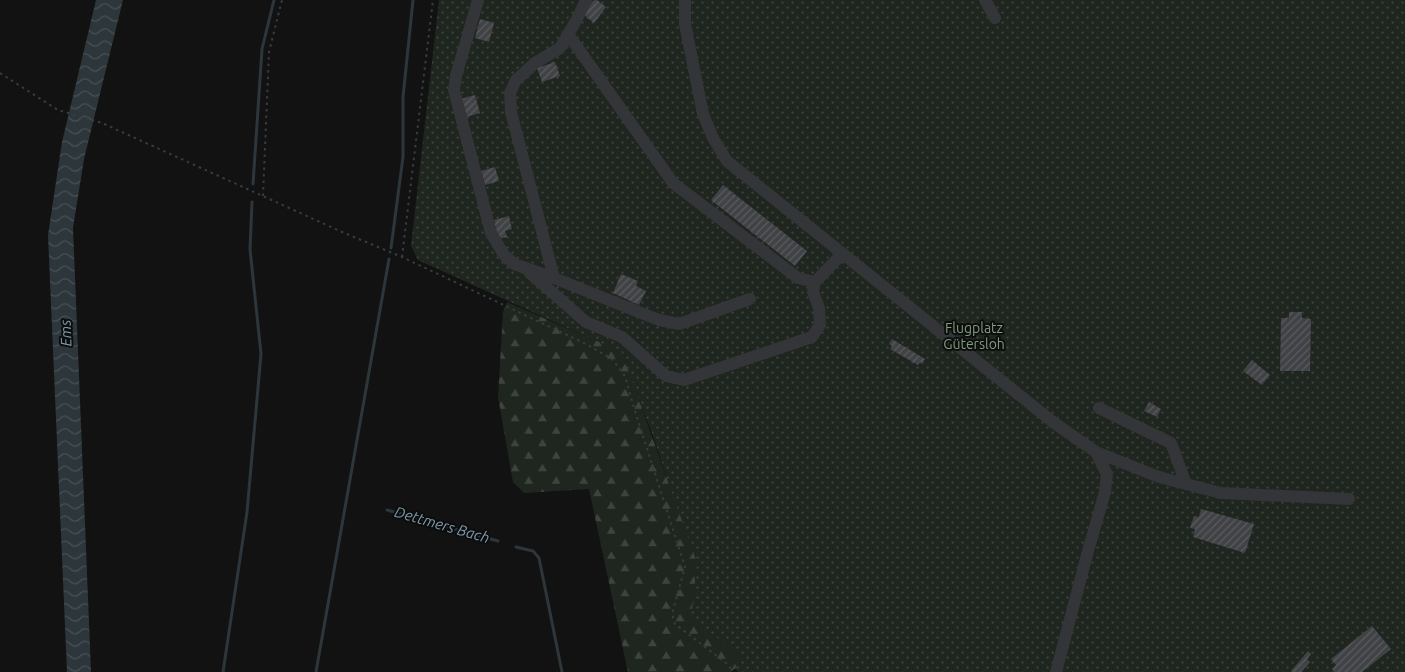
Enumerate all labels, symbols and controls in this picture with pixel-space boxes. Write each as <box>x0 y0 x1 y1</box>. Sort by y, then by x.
water label: Ems <box>57 319 74 347</box>
park label: Flugplatz Gütersloh <box>943 320 1005 352</box>
water label: Dettmers Bach <box>393 503 492 546</box>

